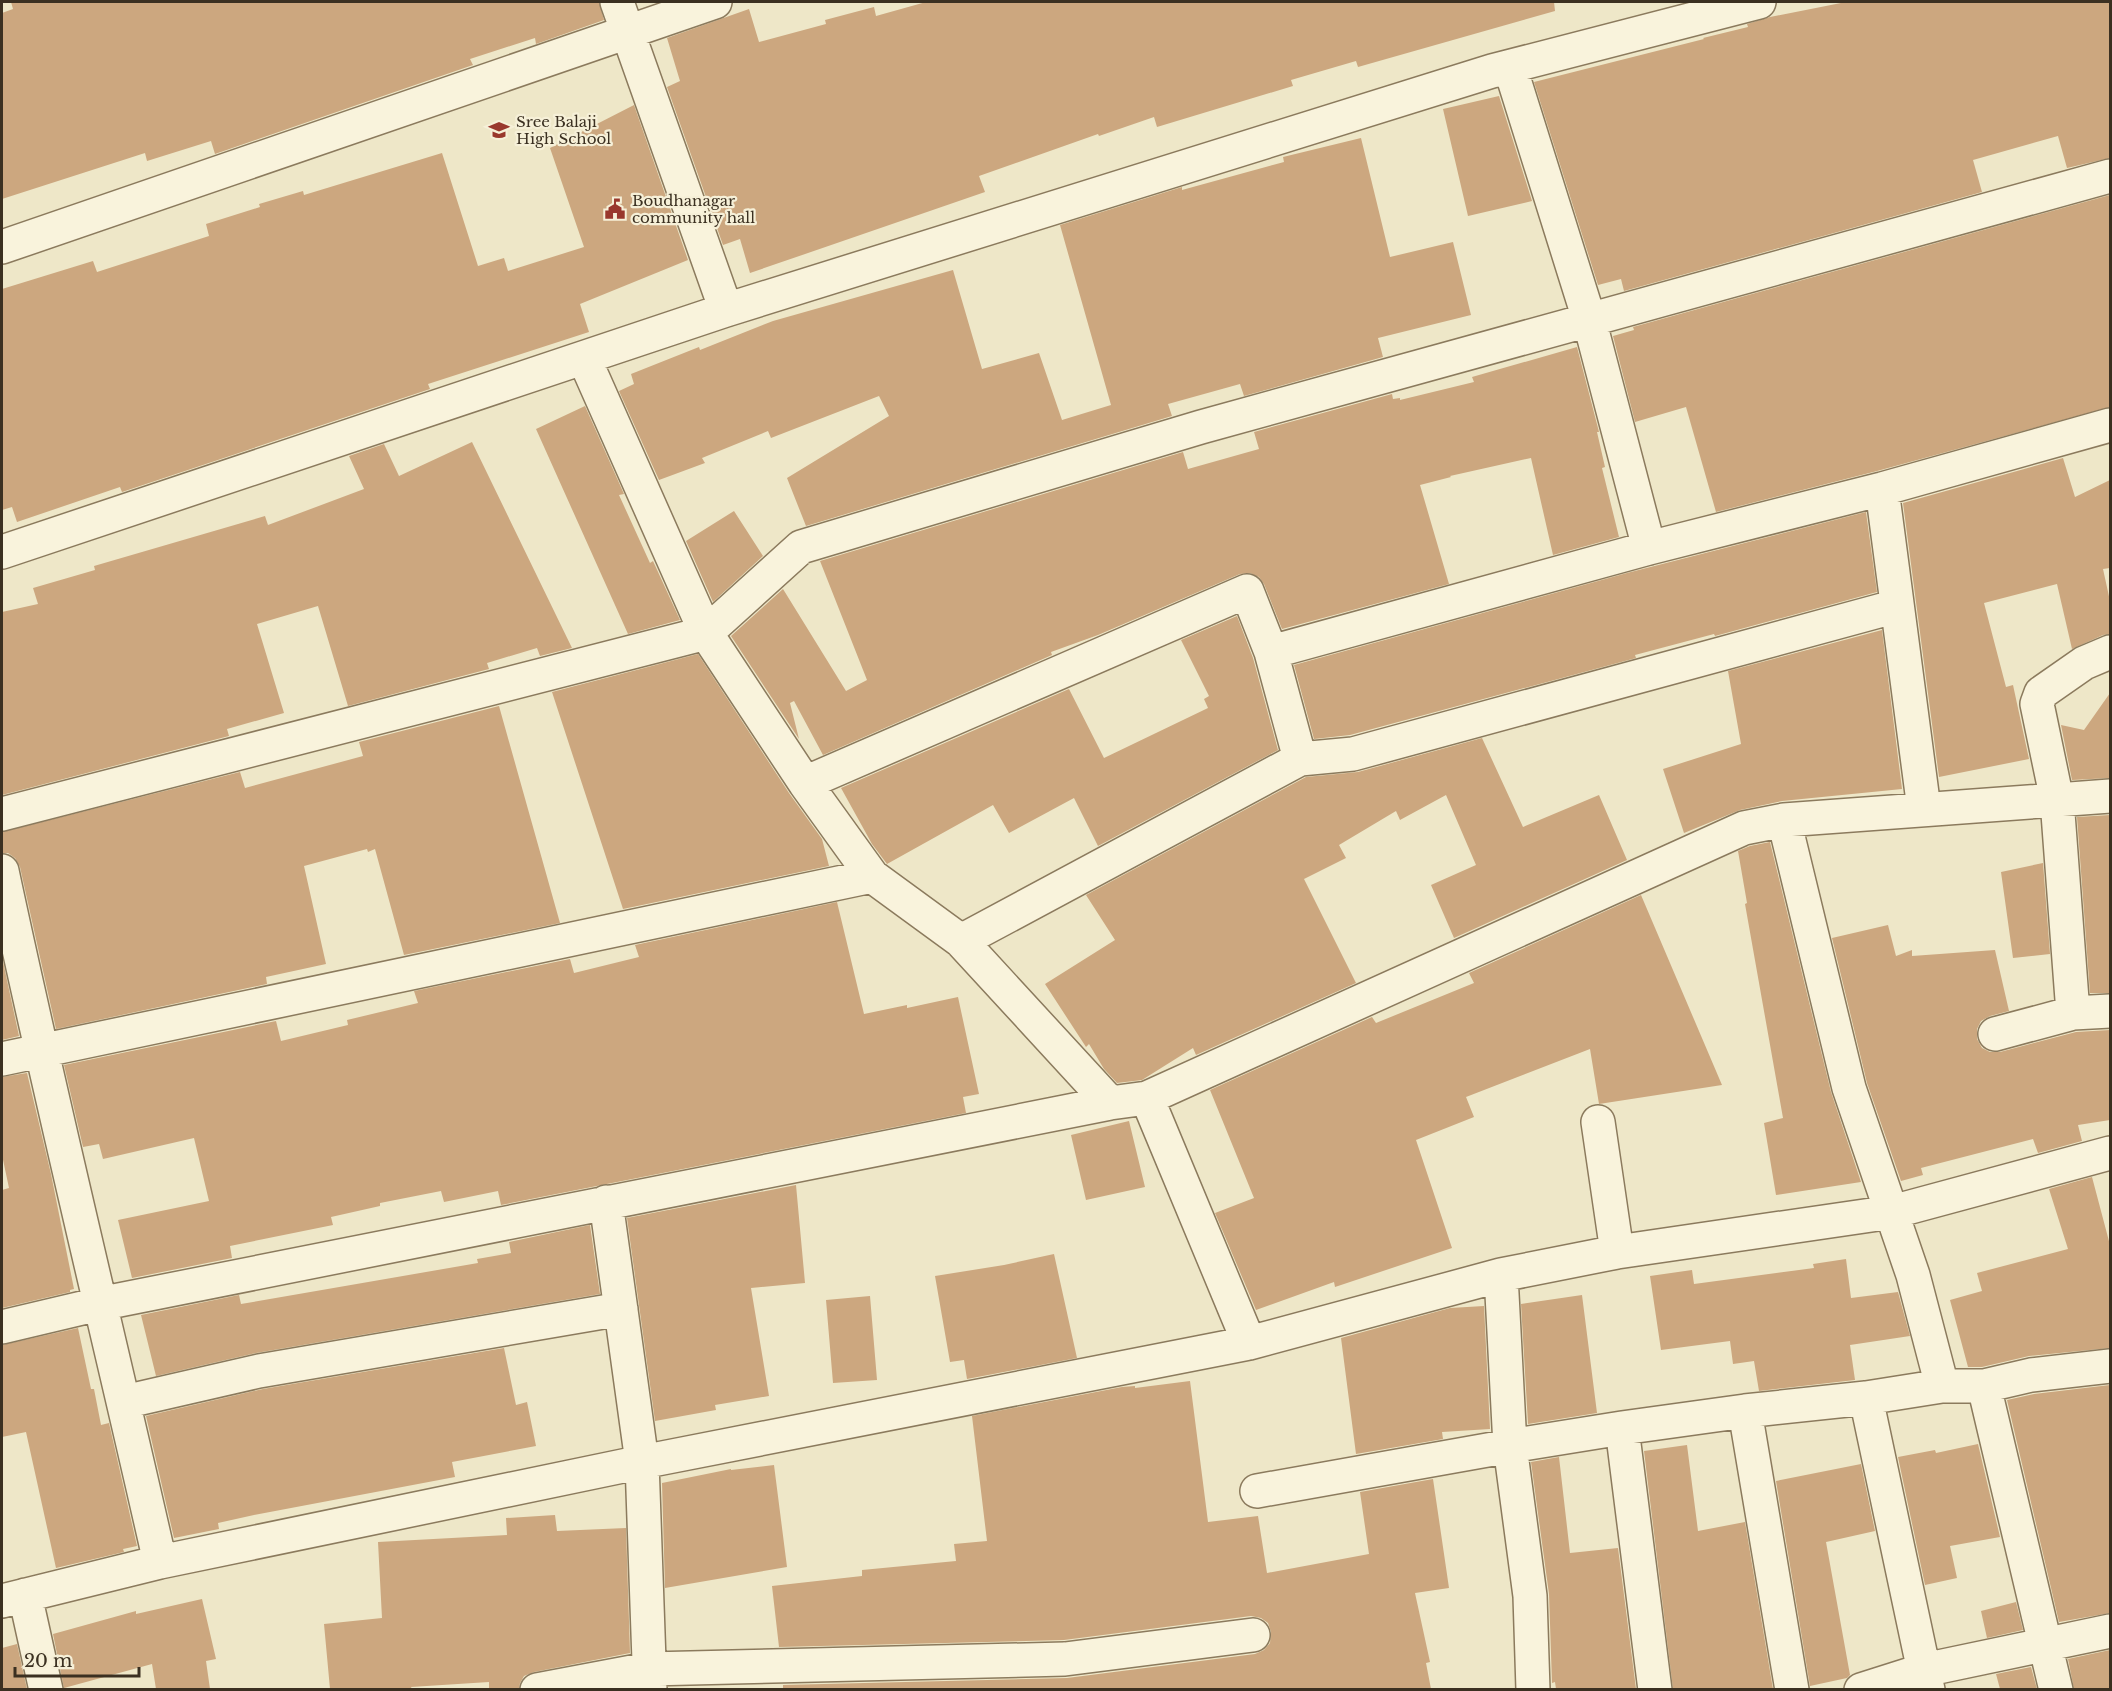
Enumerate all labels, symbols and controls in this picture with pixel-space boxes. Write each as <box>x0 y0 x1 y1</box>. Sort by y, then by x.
place label: Sree Balaji High School <box>516 112 611 148</box>
school or university icon: Sree Balaji High School <box>487 118 511 142</box>
place label: Boudhanagar community hall <box>632 191 755 227</box>
public building icon: Boudhanagar community hall <box>603 197 627 221</box>
scale bar <box>15 1640 140 1678</box>
text: 20 m <box>24 1650 72 1672</box>

